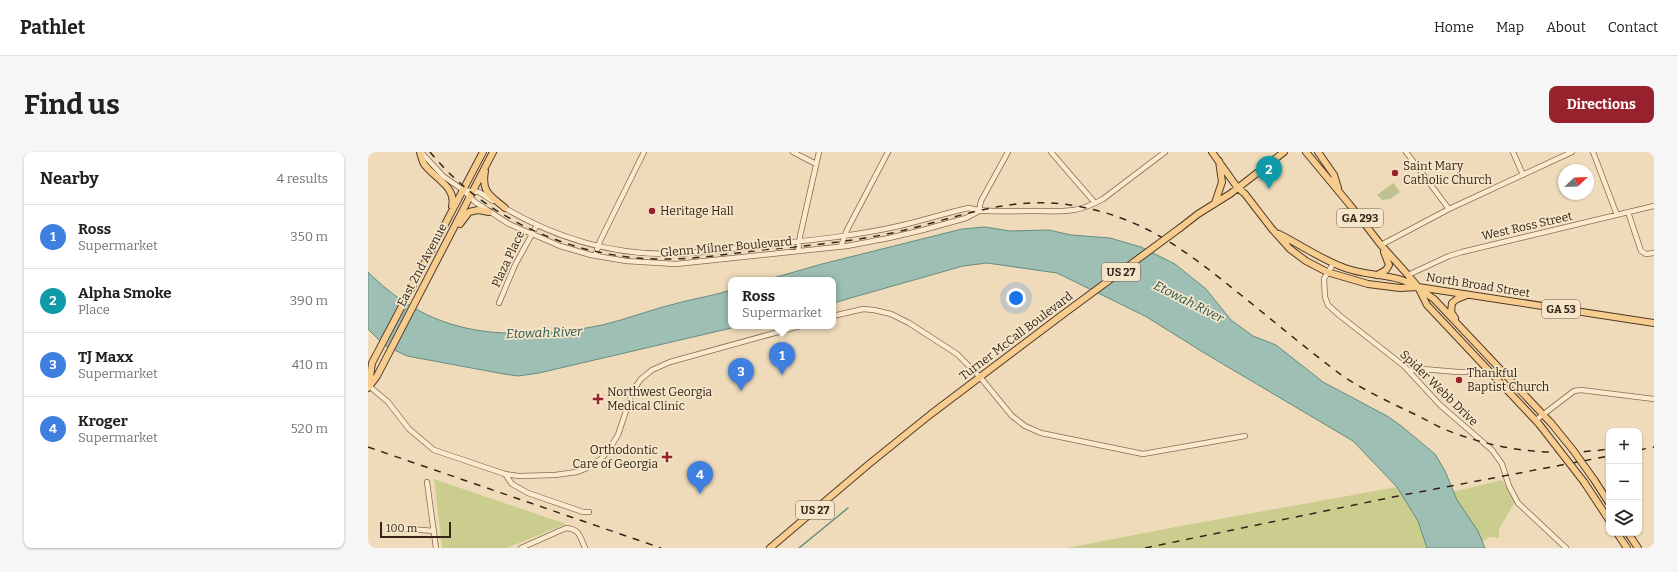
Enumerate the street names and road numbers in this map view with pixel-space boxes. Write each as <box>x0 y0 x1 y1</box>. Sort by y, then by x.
road number: GA 293 <box>1337 209 1383 227</box>
street label: West Ross Street <box>1480 209 1574 243</box>
street label: East 2nd Avenue <box>394 221 450 309</box>
street label: Plaza Place <box>489 228 527 290</box>
street label: Glenn Milner Boulevard <box>659 234 793 260</box>
road number: US 27 <box>1102 263 1140 281</box>
street label: North Broad Street <box>1425 270 1532 300</box>
street label: Turner McCall Boulevard <box>957 289 1075 383</box>
road number: GA 53 <box>1542 300 1580 318</box>
street label: Spider Webb Drive <box>1397 347 1481 429</box>
road number: US 27 <box>796 501 834 519</box>

